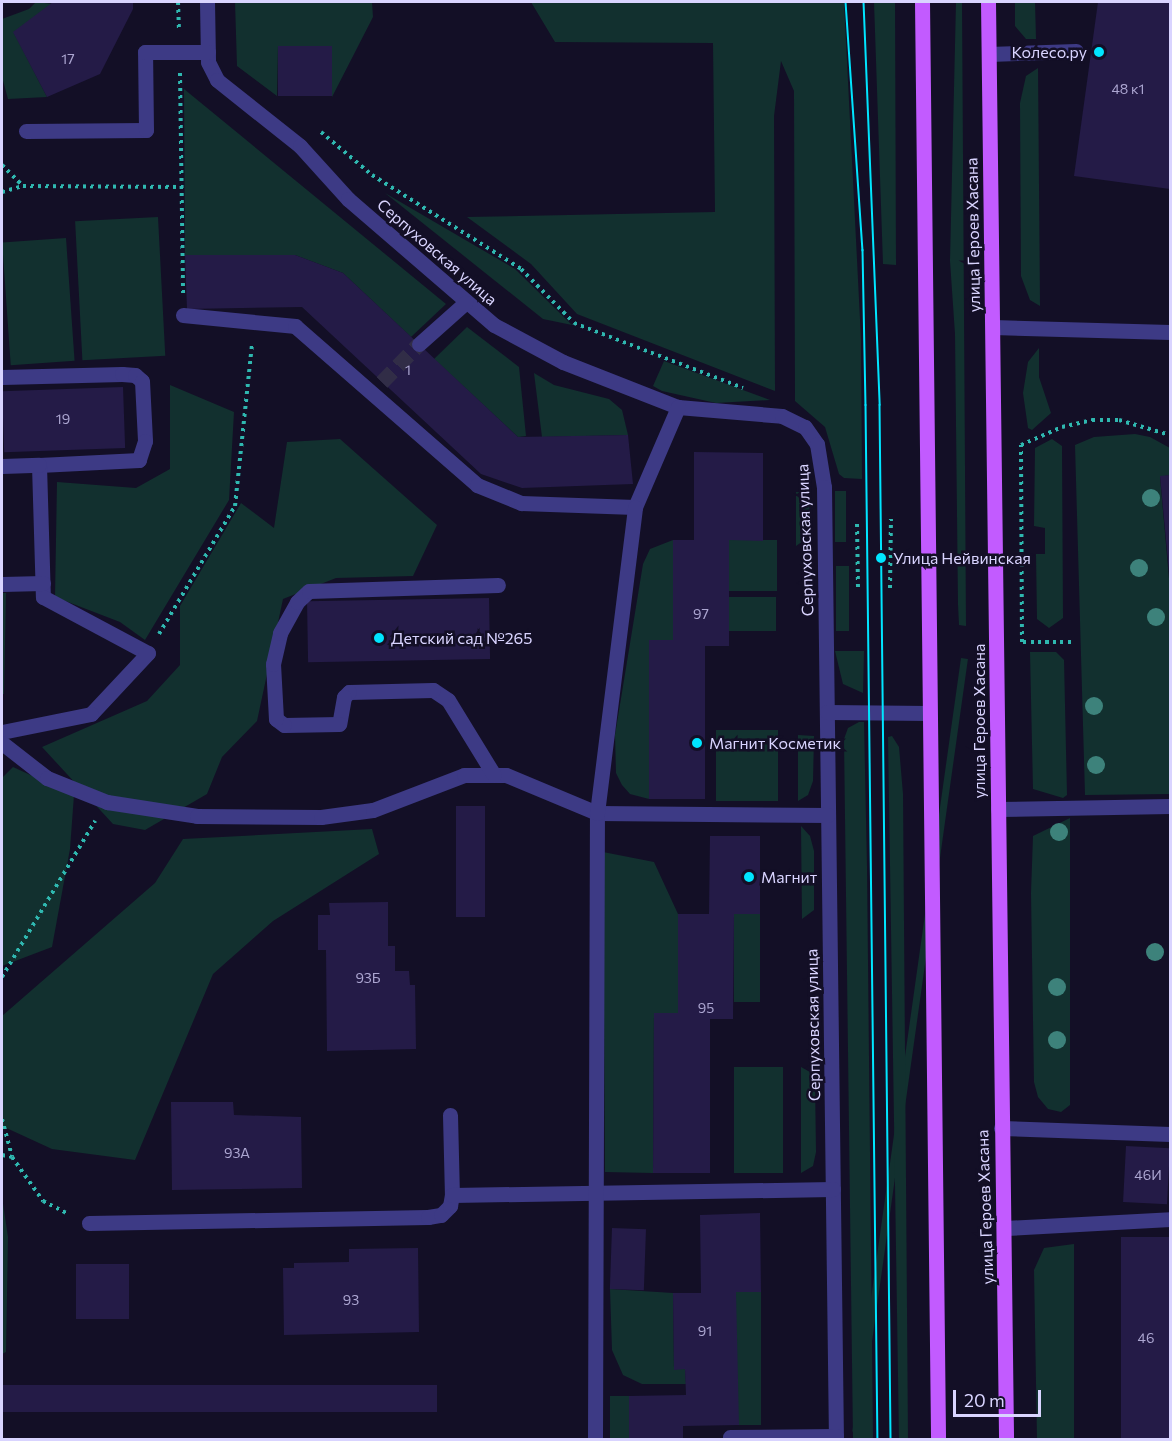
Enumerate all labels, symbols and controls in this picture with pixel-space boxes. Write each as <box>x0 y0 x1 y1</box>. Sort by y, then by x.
place label: Колесо.ру <box>1011 42 1087 62</box>
marker: Колесо.ру <box>1092 45 1106 59</box>
house number: 17 <box>61 51 75 67</box>
house number: 48 к1 <box>1111 81 1145 97</box>
street label: улица Героев Хасана <box>962 157 984 313</box>
street label: Серпуховская улица <box>373 195 501 309</box>
house number: 1 <box>405 362 411 378</box>
house number: 19 <box>56 411 70 427</box>
street label: Серпуховская улица <box>793 464 817 616</box>
place label: Улица Нейвинская <box>893 548 1031 568</box>
marker: Улица Нейвинская <box>874 551 888 565</box>
house number: 97 <box>693 606 709 622</box>
place label: Детский сад №265 <box>391 628 532 648</box>
marker: Детский сад №265 <box>372 631 386 645</box>
street label: улица Героев Хасана <box>969 644 989 798</box>
place label: Магнит Косметик <box>709 733 841 753</box>
marker: Магнит Косметик <box>690 736 704 750</box>
place label: Магнит <box>761 867 817 887</box>
marker: Магнит <box>742 870 756 884</box>
street label: Серпуховская улица <box>802 949 824 1101</box>
house number: 93Б <box>355 970 381 986</box>
house number: 95 <box>698 1000 714 1016</box>
street label: улица Героев Хасана <box>973 1129 997 1285</box>
house number: 93А <box>224 1145 250 1161</box>
house number: 46И <box>1134 1167 1162 1183</box>
house number: 93 <box>343 1292 359 1308</box>
house number: 91 <box>698 1323 712 1339</box>
house number: 46 <box>1138 1330 1154 1346</box>
scale bar <box>956 1378 1044 1416</box>
text: 20 m <box>964 1389 1005 1411</box>

